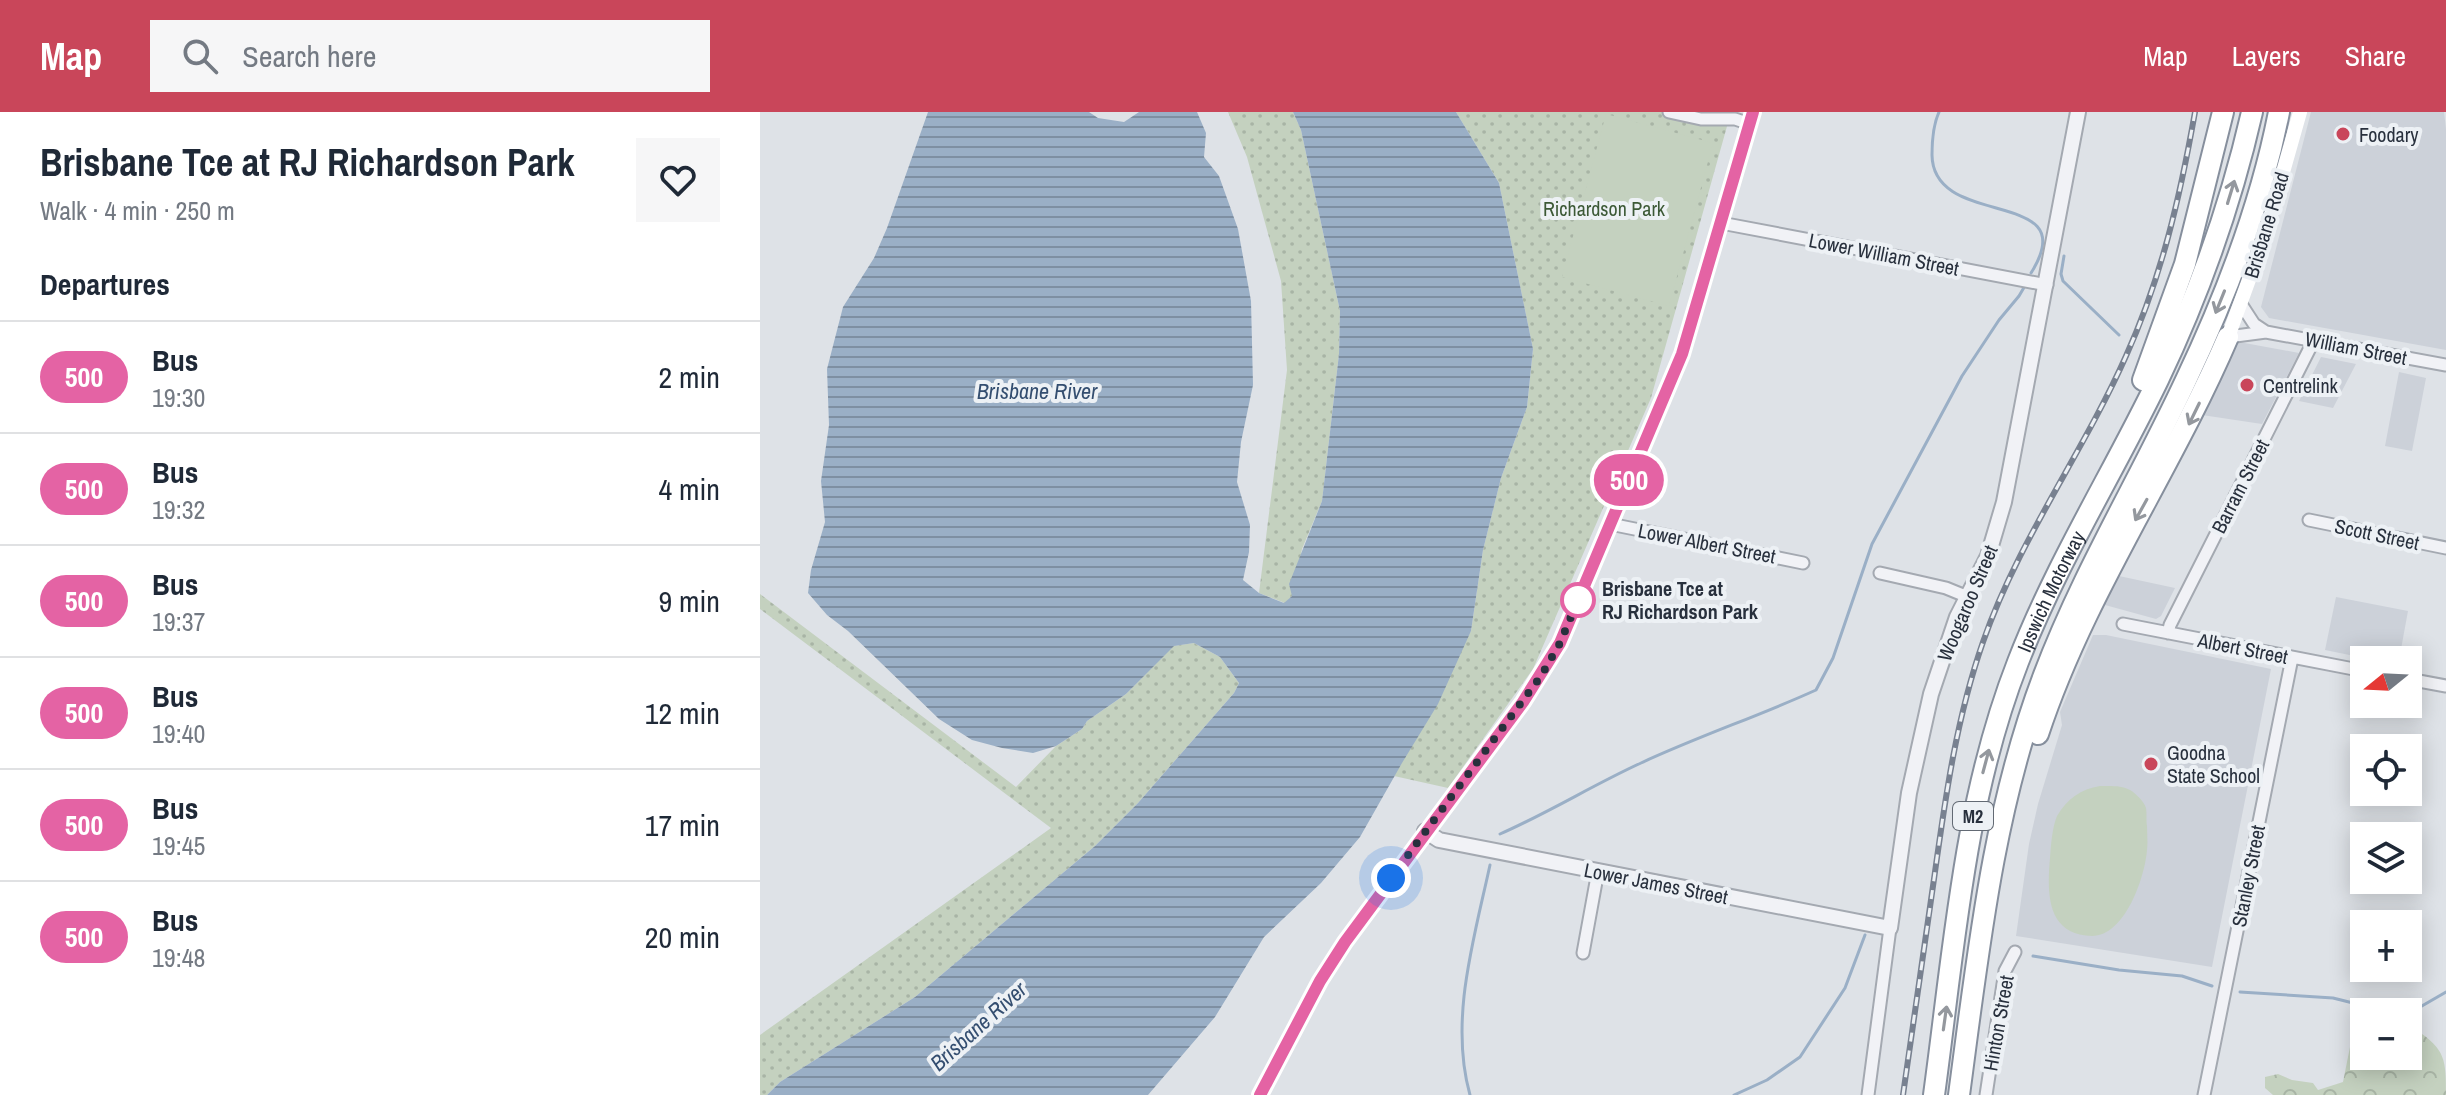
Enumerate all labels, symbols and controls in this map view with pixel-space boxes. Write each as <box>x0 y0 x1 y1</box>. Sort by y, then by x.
search box <box>150 20 710 92</box>
text: Map <box>40 31 102 82</box>
icon: search <box>178 34 222 78</box>
text: Search here <box>242 36 376 76</box>
text: Map <box>2143 37 2188 75</box>
text: Layers <box>2232 37 2301 75</box>
text: Share <box>2345 37 2406 75</box>
place label: Foodary <box>2359 121 2419 148</box>
marker: Foodary <box>2334 125 2352 143</box>
text: Brisbane Tce at RJ Richardson Park <box>40 137 575 188</box>
button: heart <box>636 138 720 222</box>
street label: Brisbane Road <box>2237 169 2295 281</box>
one-way arrow <box>2224 180 2239 206</box>
text: Walk · 4 min · 250 m <box>40 193 235 228</box>
park label: Richardson Park <box>1543 195 1666 222</box>
street label: Lower William Street <box>1807 226 1962 282</box>
text: Departures <box>40 264 170 304</box>
one-way arrow <box>2212 289 2226 314</box>
street label: William Street <box>2303 325 2410 371</box>
text: Bus <box>152 340 198 380</box>
text: 2 min <box>658 357 720 397</box>
text: 500 <box>65 358 103 396</box>
place label: Centrelink <box>2263 372 2339 399</box>
water label: Brisbane River <box>977 376 1098 406</box>
marker: Centrelink <box>2238 376 2256 394</box>
text: 19:30 <box>152 380 205 415</box>
one-way arrow <box>2185 401 2201 425</box>
street label: Barram Street <box>2205 434 2275 538</box>
text: Bus <box>152 452 198 492</box>
line badge: 500 <box>1583 454 1675 506</box>
text: 500 <box>1610 461 1648 499</box>
text: 4 min <box>658 469 720 509</box>
text: 500 <box>65 470 103 508</box>
text: 19:32 <box>152 492 205 527</box>
one-way arrow <box>2133 498 2149 522</box>
street label: Scott Street <box>2332 512 2422 556</box>
street label: Lower Albert Street <box>1636 516 1778 570</box>
street label: Ipswich Motorway <box>2010 525 2091 656</box>
street label: Woogaroo Street <box>1930 540 2004 665</box>
text: Bus <box>152 564 198 604</box>
place label: Brisbane Tce at RJ Richardson Park <box>1602 575 1759 625</box>
text: 9 min <box>658 581 720 621</box>
text: 500 <box>65 582 103 620</box>
marker: Brisbane Tce at RJ Richardson Park <box>1561 583 1595 617</box>
text: 19:37 <box>152 604 205 639</box>
street label: Albert Street <box>2195 626 2291 670</box>
north arrow <box>2350 646 2422 718</box>
map controls <box>2350 646 2422 1070</box>
text: Bus <box>152 676 198 716</box>
text: 12 min <box>645 693 720 733</box>
text: 500 <box>65 694 103 732</box>
text: 19:40 <box>152 716 205 751</box>
button: locate <box>2350 734 2422 806</box>
place label: Goodna State School <box>2167 739 2260 789</box>
one-way arrow <box>1979 749 1994 775</box>
marker: Goodna State School <box>2142 755 2160 773</box>
text: Bus <box>152 788 198 828</box>
road number: M2 <box>1953 802 1993 830</box>
text: 17 min <box>645 805 720 845</box>
text: 500 <box>65 806 103 844</box>
street label: Stanley Street <box>2225 822 2271 929</box>
button: layers <box>2350 822 2422 894</box>
text: 19:45 <box>152 828 205 863</box>
street label: Lower James Street <box>1582 856 1731 910</box>
your location <box>1371 858 1411 898</box>
text: Bus <box>152 900 198 940</box>
button: + <box>2350 910 2422 982</box>
text: 20 min <box>645 917 720 957</box>
text: 500 <box>65 918 103 956</box>
text: 19:48 <box>152 940 205 975</box>
street label: Hinton Street <box>1976 973 2020 1073</box>
water label: Brisbane River <box>923 974 1033 1077</box>
button: − <box>2350 998 2422 1070</box>
one-way arrow <box>1938 1006 1953 1031</box>

